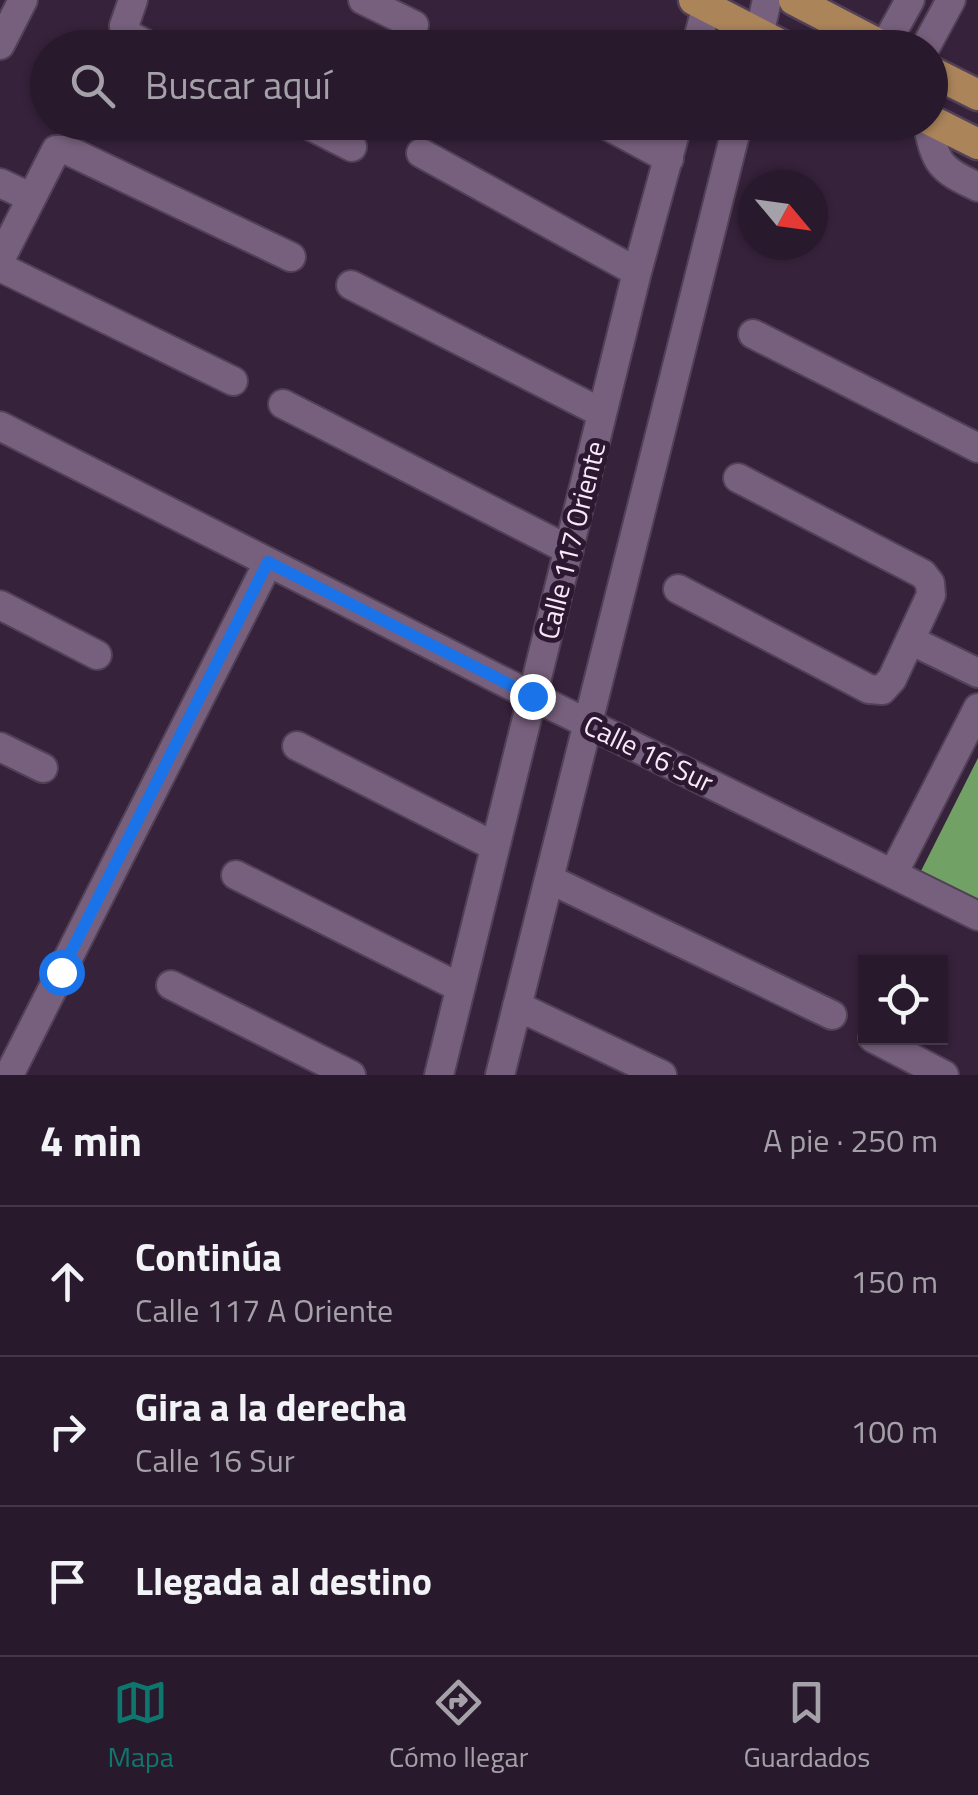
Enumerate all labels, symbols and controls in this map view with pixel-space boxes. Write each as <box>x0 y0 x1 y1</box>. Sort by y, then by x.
search box <box>30 30 948 140</box>
text: Buscar aquí <box>145 56 331 114</box>
icon: search <box>65 58 120 113</box>
north arrow <box>738 170 828 260</box>
street label: Calle 117 Oriente <box>526 436 616 644</box>
route end <box>510 674 556 720</box>
street label: Calle 16 Sur <box>577 703 722 803</box>
route start <box>39 950 85 996</box>
map controls <box>858 955 948 1045</box>
button: locate <box>858 955 948 1045</box>
text: 4 min <box>40 1108 142 1172</box>
text: A pie · 250 m <box>763 1116 938 1164</box>
text: Continúa <box>135 1228 282 1286</box>
icon: ahead <box>40 1254 95 1309</box>
text: 150 m <box>850 1257 938 1305</box>
text: Calle 117 A Oriente <box>135 1286 393 1334</box>
text: Gira a la derecha <box>135 1378 407 1436</box>
icon: right <box>40 1404 95 1459</box>
text: 100 m <box>850 1407 938 1455</box>
text: Calle 16 Sur <box>135 1436 295 1484</box>
text: Llegada al destino <box>135 1552 432 1610</box>
icon: arrive <box>40 1554 95 1609</box>
tab: Mapa <box>108 1675 174 1778</box>
tab: Cómo llegar <box>389 1675 528 1778</box>
tab: Guardados <box>743 1675 870 1778</box>

